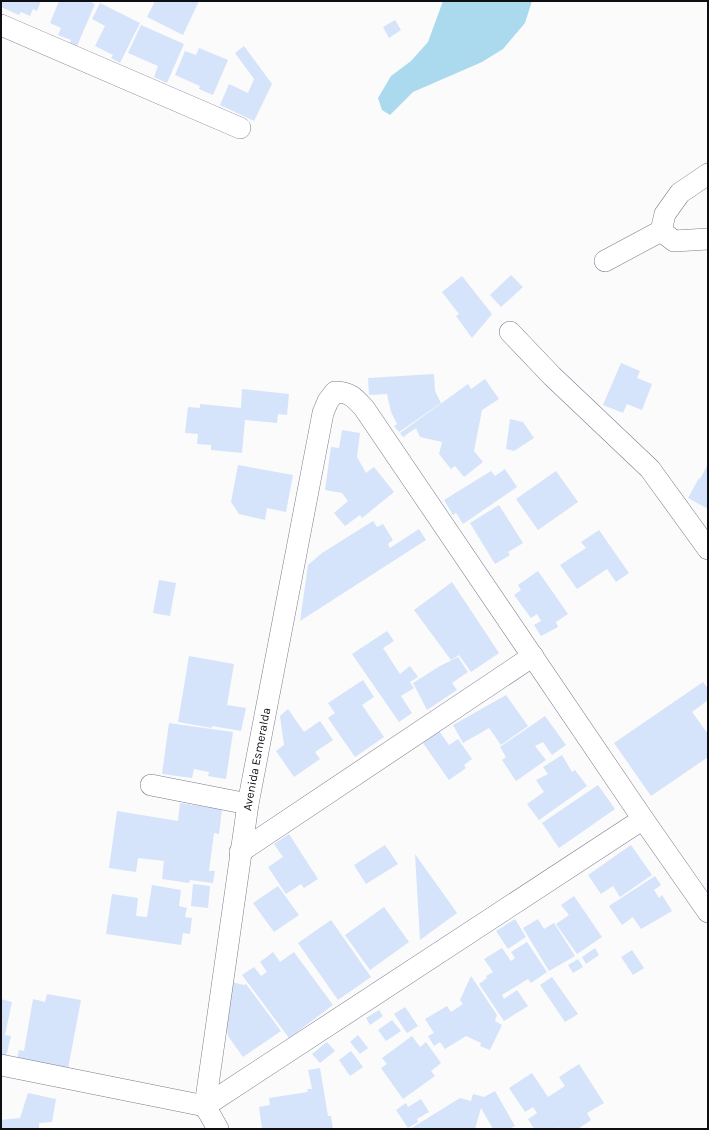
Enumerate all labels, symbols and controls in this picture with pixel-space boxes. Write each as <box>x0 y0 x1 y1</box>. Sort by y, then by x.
street label: Avenida Esmeralda <box>240 707 273 812</box>

